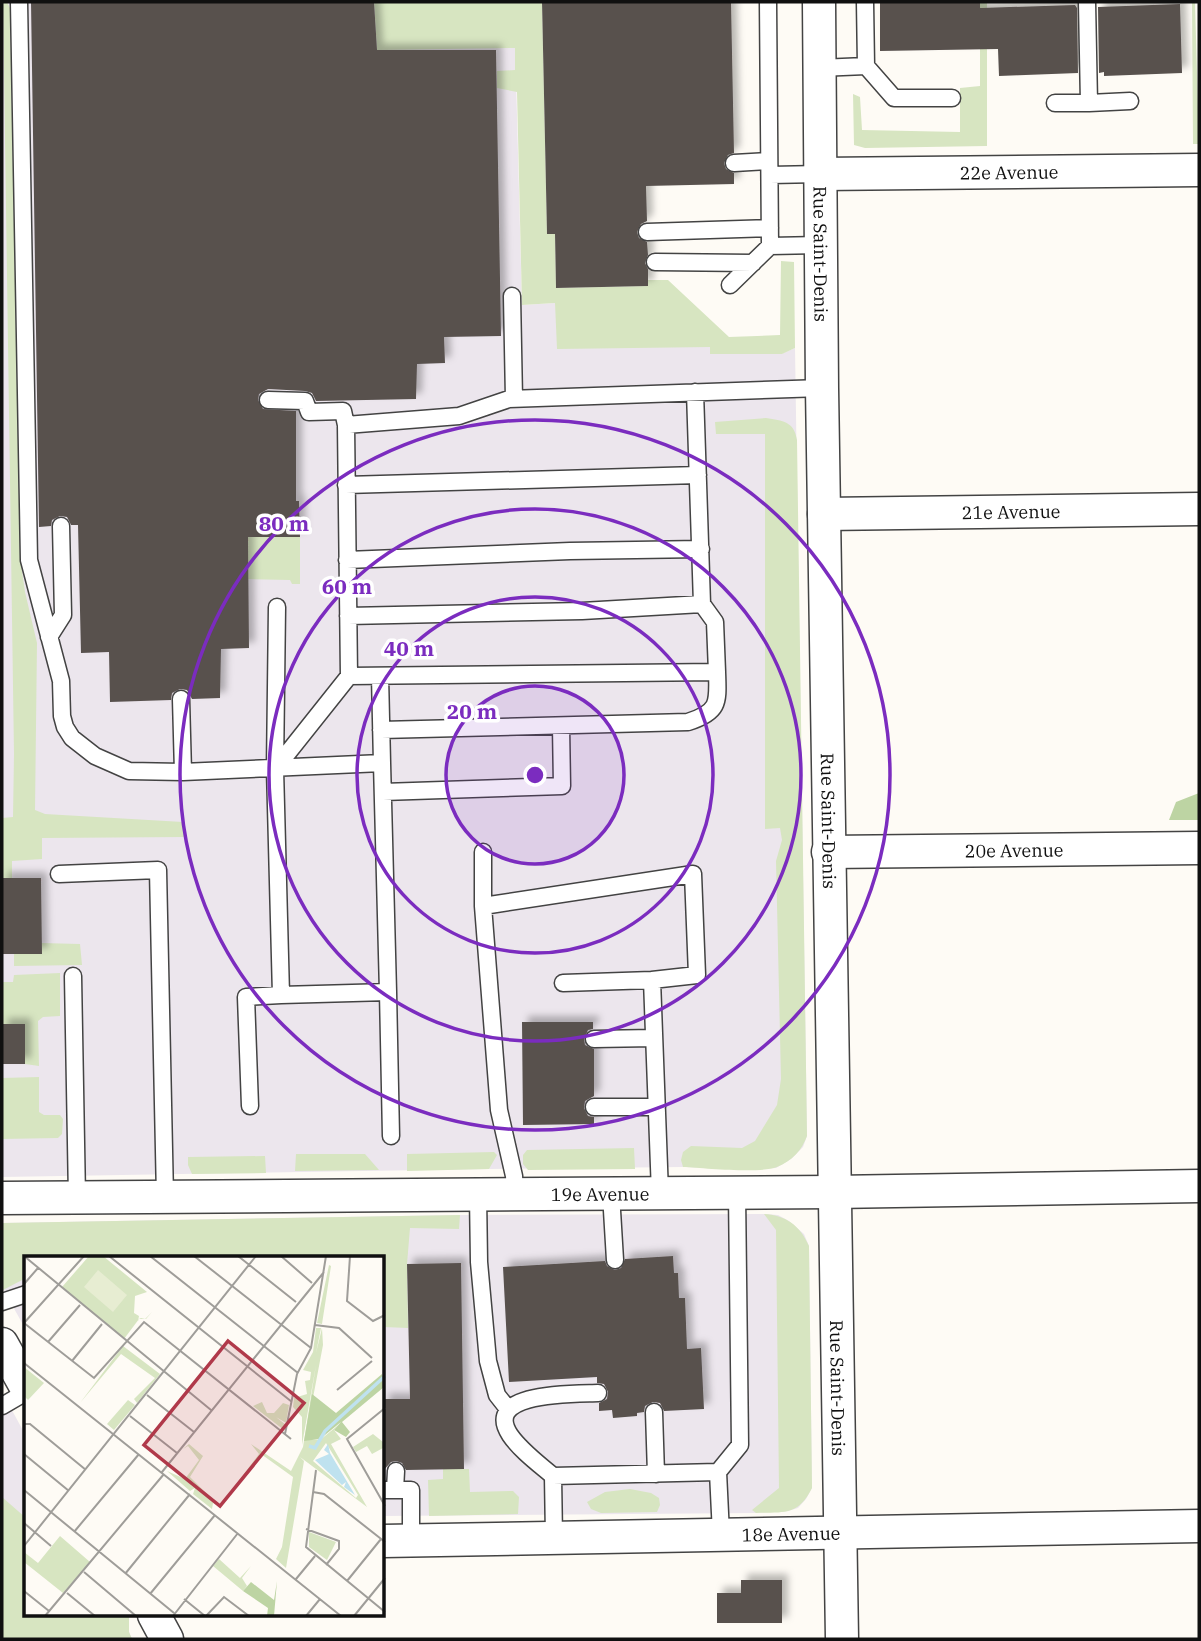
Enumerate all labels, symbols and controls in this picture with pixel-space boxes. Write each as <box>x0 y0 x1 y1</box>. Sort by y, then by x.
street label: 22e Avenue <box>959 160 1059 184</box>
street label: Rue Saint-Denis <box>809 186 833 322</box>
street label: 21e Avenue <box>961 499 1061 524</box>
text: 80 m <box>259 509 309 537</box>
text: 60 m <box>322 572 372 600</box>
text: 40 m <box>384 634 434 662</box>
text: 20 m <box>447 697 497 725</box>
street label: Rue Saint-Denis <box>816 753 842 889</box>
centre of rings <box>523 763 547 787</box>
street label: 20e Avenue <box>964 838 1064 862</box>
street label: 19e Avenue <box>551 1182 649 1206</box>
inset map <box>24 1256 385 1616</box>
street label: Rue Saint-Denis <box>825 1320 851 1456</box>
street label: 18e Avenue <box>741 1521 841 1546</box>

